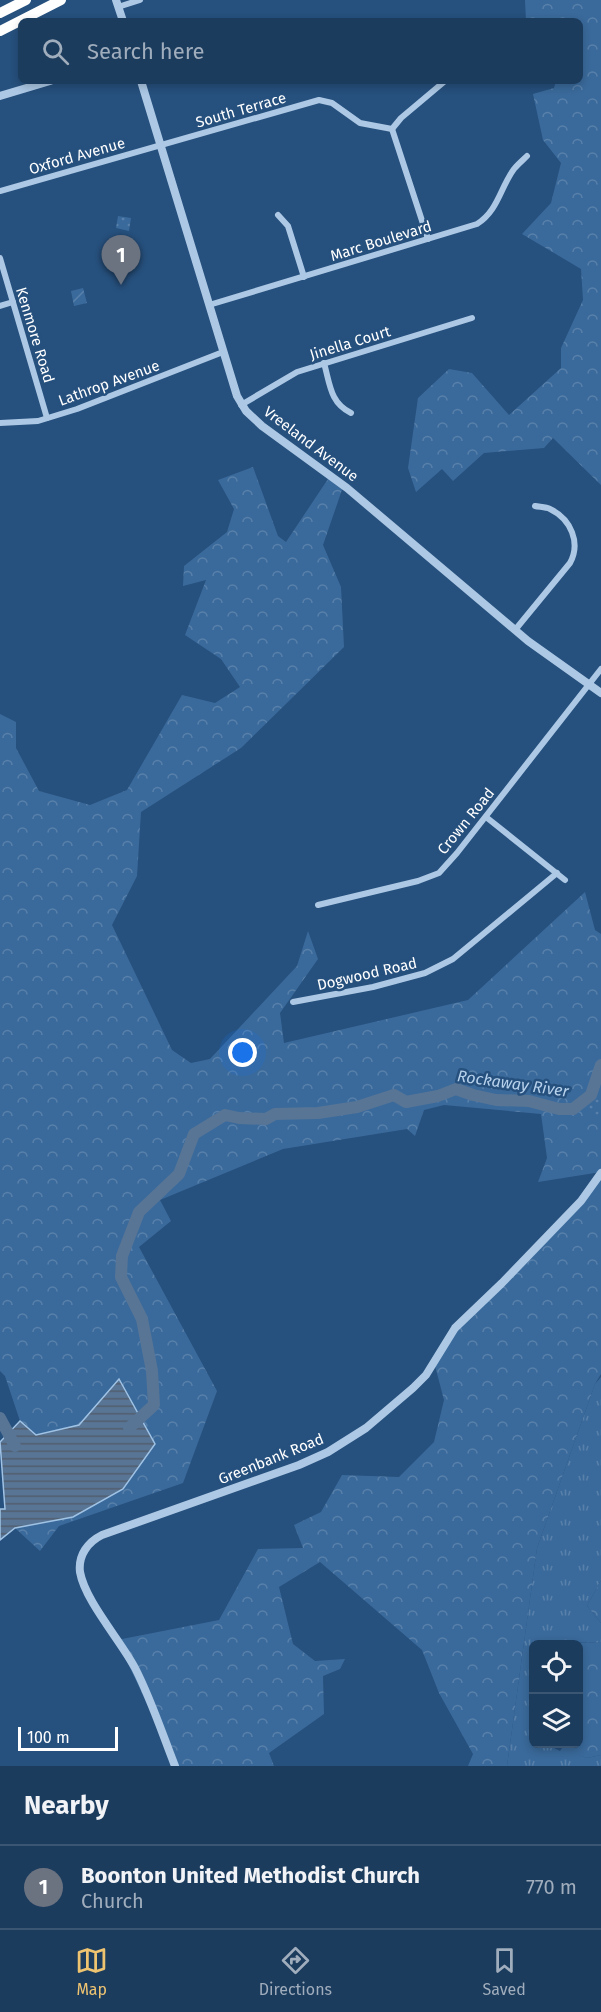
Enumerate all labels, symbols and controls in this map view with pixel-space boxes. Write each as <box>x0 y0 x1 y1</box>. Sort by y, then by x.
search box <box>18 18 583 84</box>
icon: search <box>39 35 72 68</box>
text: Search here <box>87 38 205 65</box>
street label: South Terrace <box>194 89 288 131</box>
street label: Oxford Avenue <box>27 134 127 178</box>
street label: Marc Boulevard <box>328 217 434 265</box>
pin: 1 <box>102 236 140 285</box>
street label: Kenmore Road <box>12 285 58 385</box>
street label: Jinella Court <box>307 322 393 364</box>
street label: Lathrop Avenue <box>56 356 162 410</box>
street label: Vreeland Avenue <box>260 403 362 485</box>
street label: Crown Road <box>434 784 498 858</box>
street label: Dogwood Road <box>315 954 419 994</box>
your location <box>228 1038 257 1067</box>
water label: Rockaway River <box>456 1066 571 1101</box>
street label: Greenbank Road <box>216 1430 326 1488</box>
map controls <box>529 1640 583 1748</box>
button: locate <box>529 1640 583 1694</box>
button: layers <box>529 1694 583 1748</box>
scale bar <box>18 1724 118 1752</box>
text: 100 m <box>27 1728 70 1747</box>
text: Nearby <box>24 1790 109 1821</box>
text: Boonton United Methodist Church <box>81 1862 420 1889</box>
text: 1 <box>39 1875 48 1899</box>
text: 770 m <box>526 1875 577 1899</box>
text: Church <box>81 1889 144 1913</box>
tab: Map <box>75 1944 108 1999</box>
tab: Directions <box>259 1944 332 1999</box>
tab: Saved <box>482 1944 526 1999</box>

